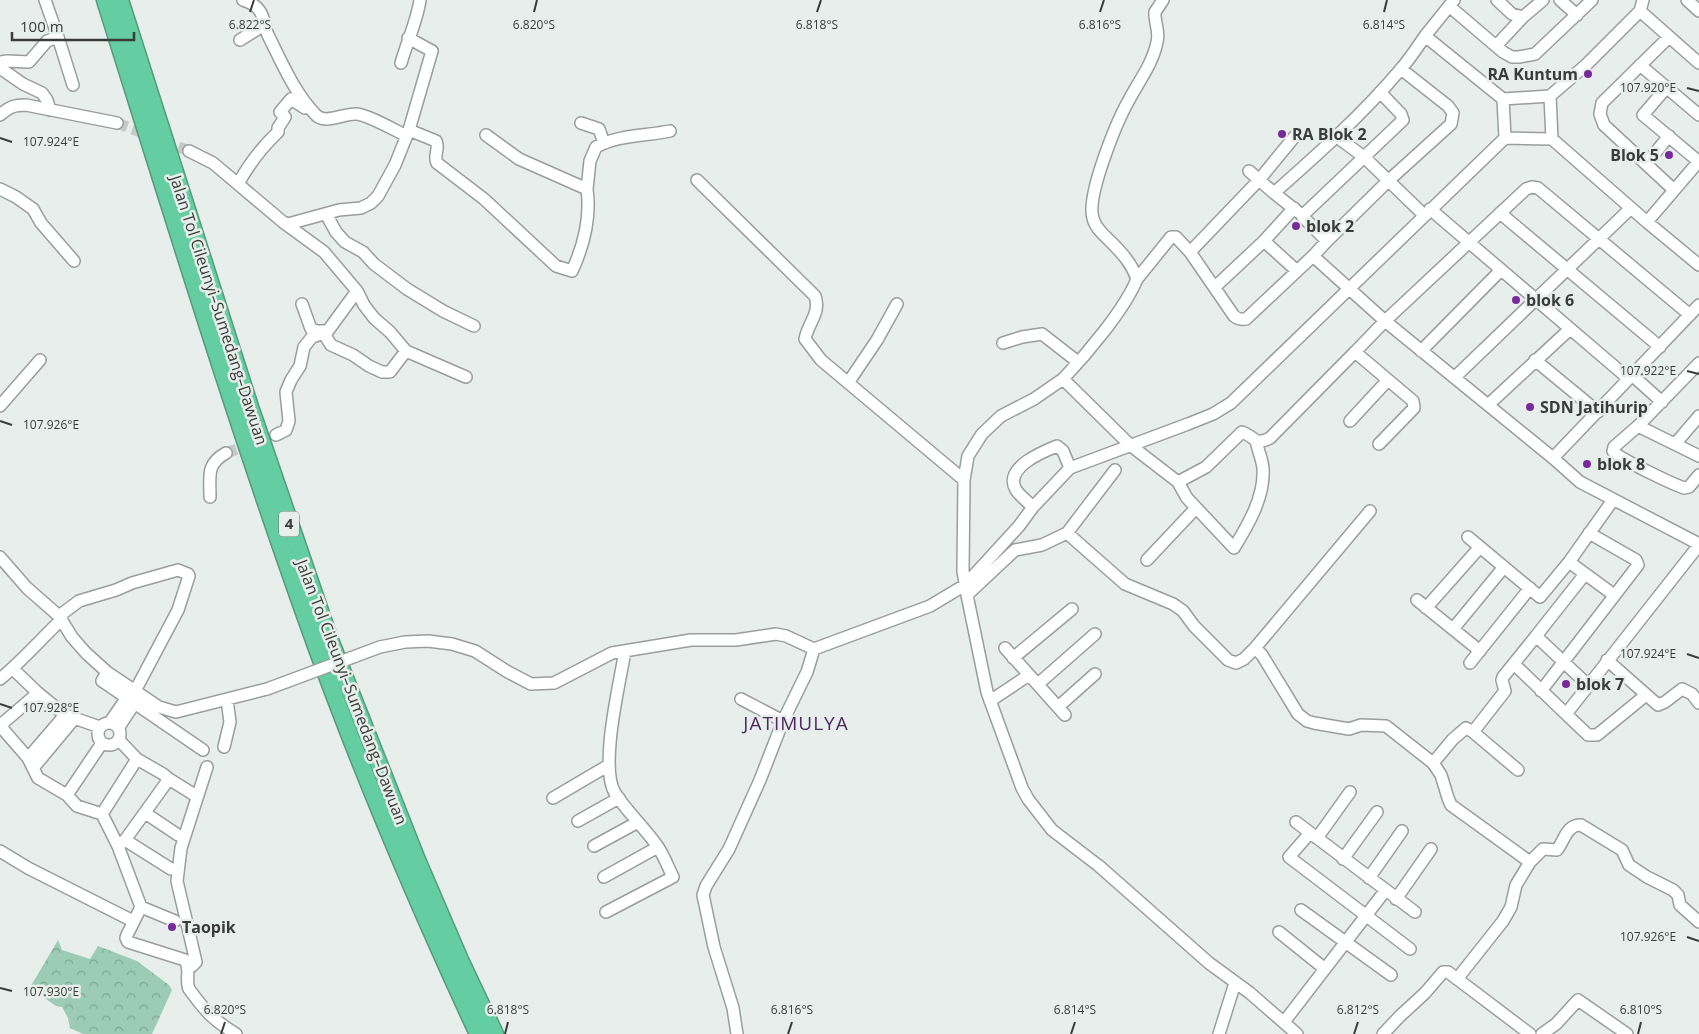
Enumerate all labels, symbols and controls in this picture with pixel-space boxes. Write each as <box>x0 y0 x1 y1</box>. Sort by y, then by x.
scale bar <box>12 10 135 42</box>
text: 100 m <box>20 16 64 36</box>
text: 6.822°S <box>229 16 271 33</box>
text: 6.820°S <box>513 16 555 33</box>
text: 6.818°S <box>796 16 838 33</box>
text: 6.816°S <box>1079 16 1121 33</box>
text: 6.814°S <box>1363 16 1405 33</box>
place label: RA Kuntum <box>1487 63 1578 85</box>
marker: RA Kuntum <box>1582 68 1594 80</box>
text: 107.920°E <box>1620 79 1676 96</box>
place label: RA Blok 2 <box>1292 123 1367 145</box>
marker: RA Blok 2 <box>1276 128 1288 140</box>
text: 107.924°E <box>23 133 79 150</box>
place label: Blok 5 <box>1610 144 1659 166</box>
marker: Blok 5 <box>1663 149 1675 161</box>
street label: Jalan Tol Cileunyi–Sumedang–Dawuan <box>164 170 273 448</box>
place label: blok 2 <box>1306 215 1354 237</box>
marker: blok 2 <box>1290 220 1302 232</box>
place label: blok 6 <box>1526 289 1574 311</box>
marker: blok 6 <box>1510 294 1522 306</box>
text: 107.922°E <box>1620 362 1676 379</box>
place label: SDN Jatihurip <box>1540 396 1648 418</box>
marker: SDN Jatihurip <box>1524 401 1536 413</box>
text: 107.926°E <box>23 416 79 433</box>
place label: blok 8 <box>1597 453 1645 475</box>
marker: blok 8 <box>1581 458 1593 470</box>
road number: 4 <box>279 512 299 536</box>
street label: Jalan Tol Cileunyi–Sumedang–Dawuan <box>290 554 413 828</box>
text: 107.924°E <box>1620 645 1676 662</box>
place label: blok 7 <box>1576 673 1624 695</box>
marker: blok 7 <box>1560 678 1572 690</box>
text: 107.928°E <box>23 699 79 716</box>
district label: JATIMULYA <box>741 710 849 736</box>
place label: Taopik <box>182 916 236 938</box>
marker: Taopik <box>166 921 178 933</box>
text: 107.926°E <box>1620 928 1676 945</box>
text: 107.930°E <box>23 983 79 1000</box>
text: 6.820°S <box>204 1001 246 1018</box>
text: 6.818°S <box>487 1001 529 1018</box>
text: 6.816°S <box>771 1001 813 1018</box>
text: 6.814°S <box>1054 1001 1096 1018</box>
text: 6.812°S <box>1337 1001 1379 1018</box>
text: 6.810°S <box>1620 1001 1662 1018</box>

